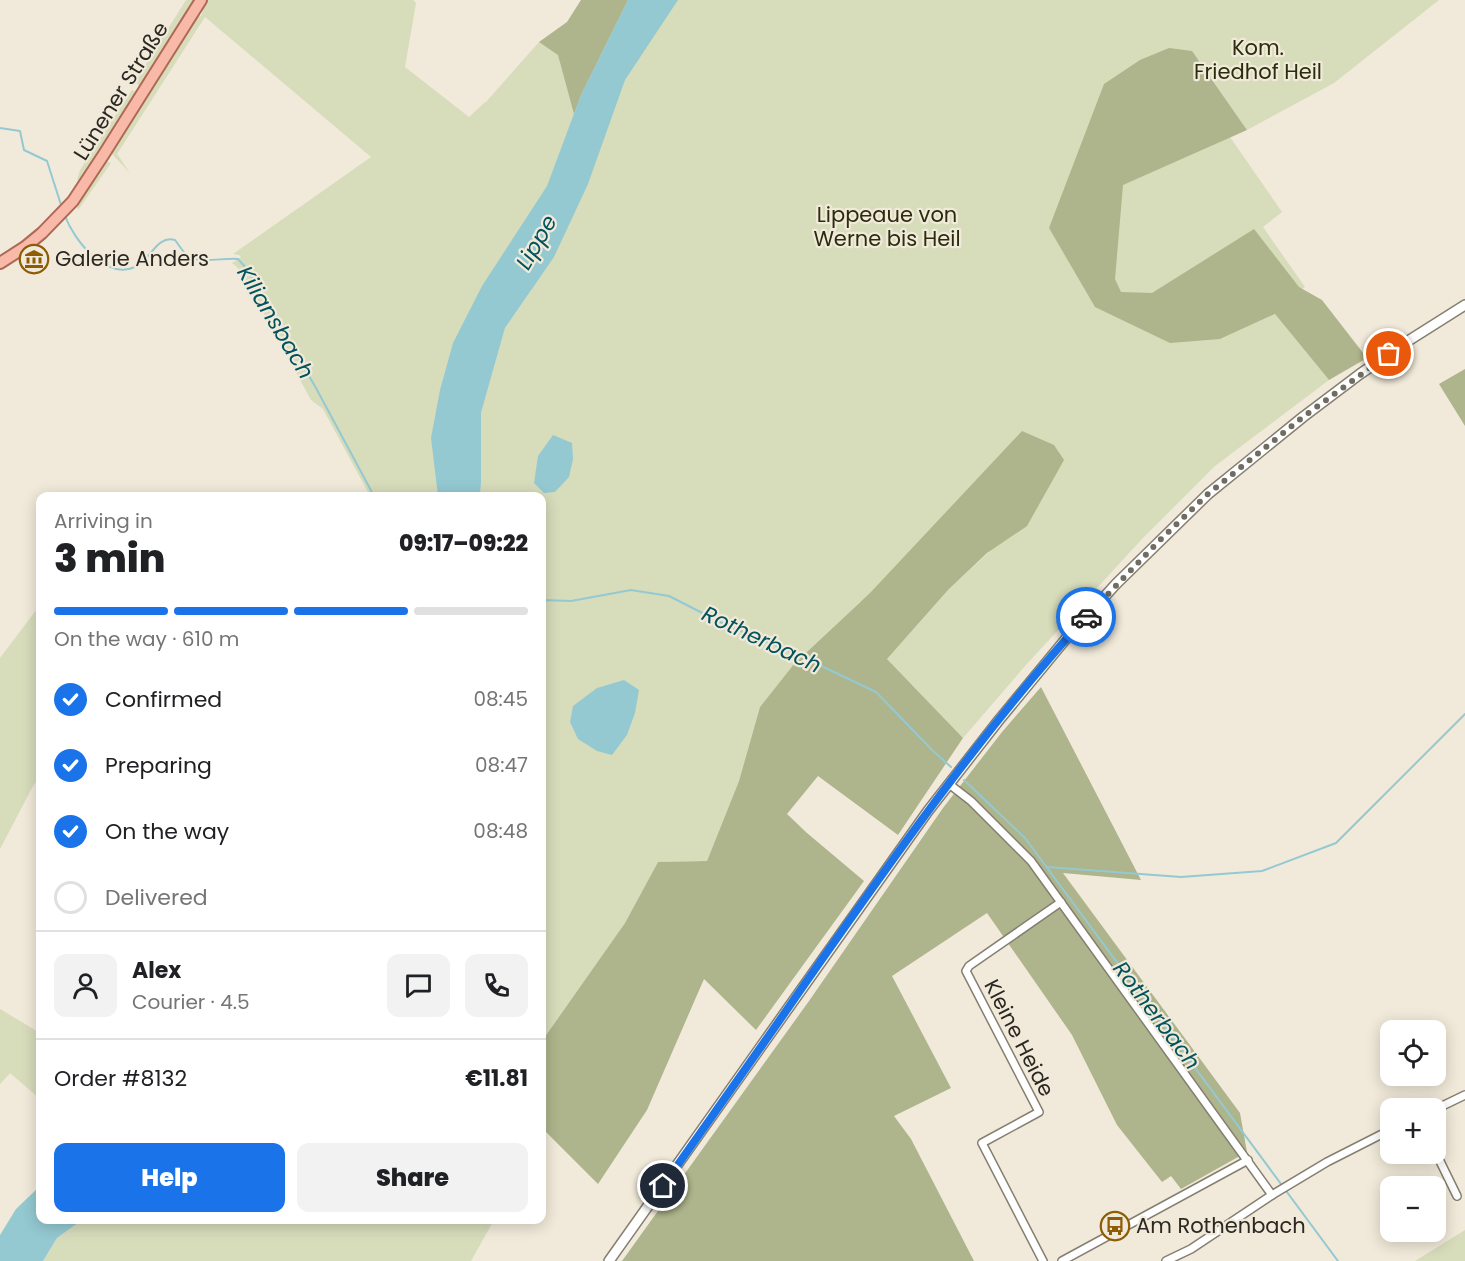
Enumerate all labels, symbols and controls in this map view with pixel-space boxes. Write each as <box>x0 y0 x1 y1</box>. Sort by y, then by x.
street label: Lünener Straße <box>66 16 175 166</box>
park label: Kom. Friedhof Heil <box>1194 33 1322 86</box>
park label: Lippeaue von Werne bis Heil <box>813 200 961 253</box>
water label: Lippe <box>508 209 564 275</box>
museum icon: Galerie Anders <box>18 243 50 275</box>
place label: Galerie Anders <box>55 244 209 273</box>
water label: Kiliansbach <box>230 260 322 385</box>
pin <box>1363 328 1414 379</box>
icon: bag <box>1372 337 1405 370</box>
text: Arriving in <box>54 507 153 535</box>
text: 09:17–09:22 <box>399 528 528 559</box>
text: 3 min <box>54 531 166 586</box>
courier <box>1056 587 1116 647</box>
water label: Rotherbach <box>697 598 827 681</box>
icon: car <box>1070 601 1103 634</box>
text: On the way · 610 m <box>54 625 239 653</box>
icon: check <box>54 683 87 716</box>
text: Confirmed <box>105 684 222 715</box>
text: 08:45 <box>473 685 528 713</box>
icon: check <box>54 749 87 782</box>
text: Preparing <box>105 750 212 781</box>
text: 08:47 <box>475 751 528 779</box>
icon: check <box>54 815 87 848</box>
text: On the way <box>105 816 229 847</box>
text: 08:48 <box>473 817 528 845</box>
text: Delivered <box>105 882 208 913</box>
button: person <box>54 954 117 1017</box>
button: chat <box>387 954 450 1017</box>
button: phone <box>465 954 528 1017</box>
text: Alex <box>132 955 181 986</box>
water label: Rotherbach <box>1106 955 1208 1076</box>
street label: Kleine Heide <box>977 974 1061 1101</box>
text: Courier · 4.5 <box>132 988 250 1016</box>
map controls <box>1380 1020 1446 1242</box>
button: locate <box>1380 1020 1446 1086</box>
text: Order #8132 <box>54 1063 187 1094</box>
text: €11.81 <box>465 1063 528 1094</box>
button: + <box>1380 1098 1446 1164</box>
button: Help <box>54 1143 285 1212</box>
button: Share <box>297 1143 528 1212</box>
pin <box>637 1160 688 1211</box>
icon: home <box>646 1169 679 1202</box>
button: − <box>1380 1176 1446 1242</box>
bus stop icon: Am Rothenbach <box>1099 1210 1131 1242</box>
place label: Am Rothenbach <box>1136 1211 1306 1240</box>

